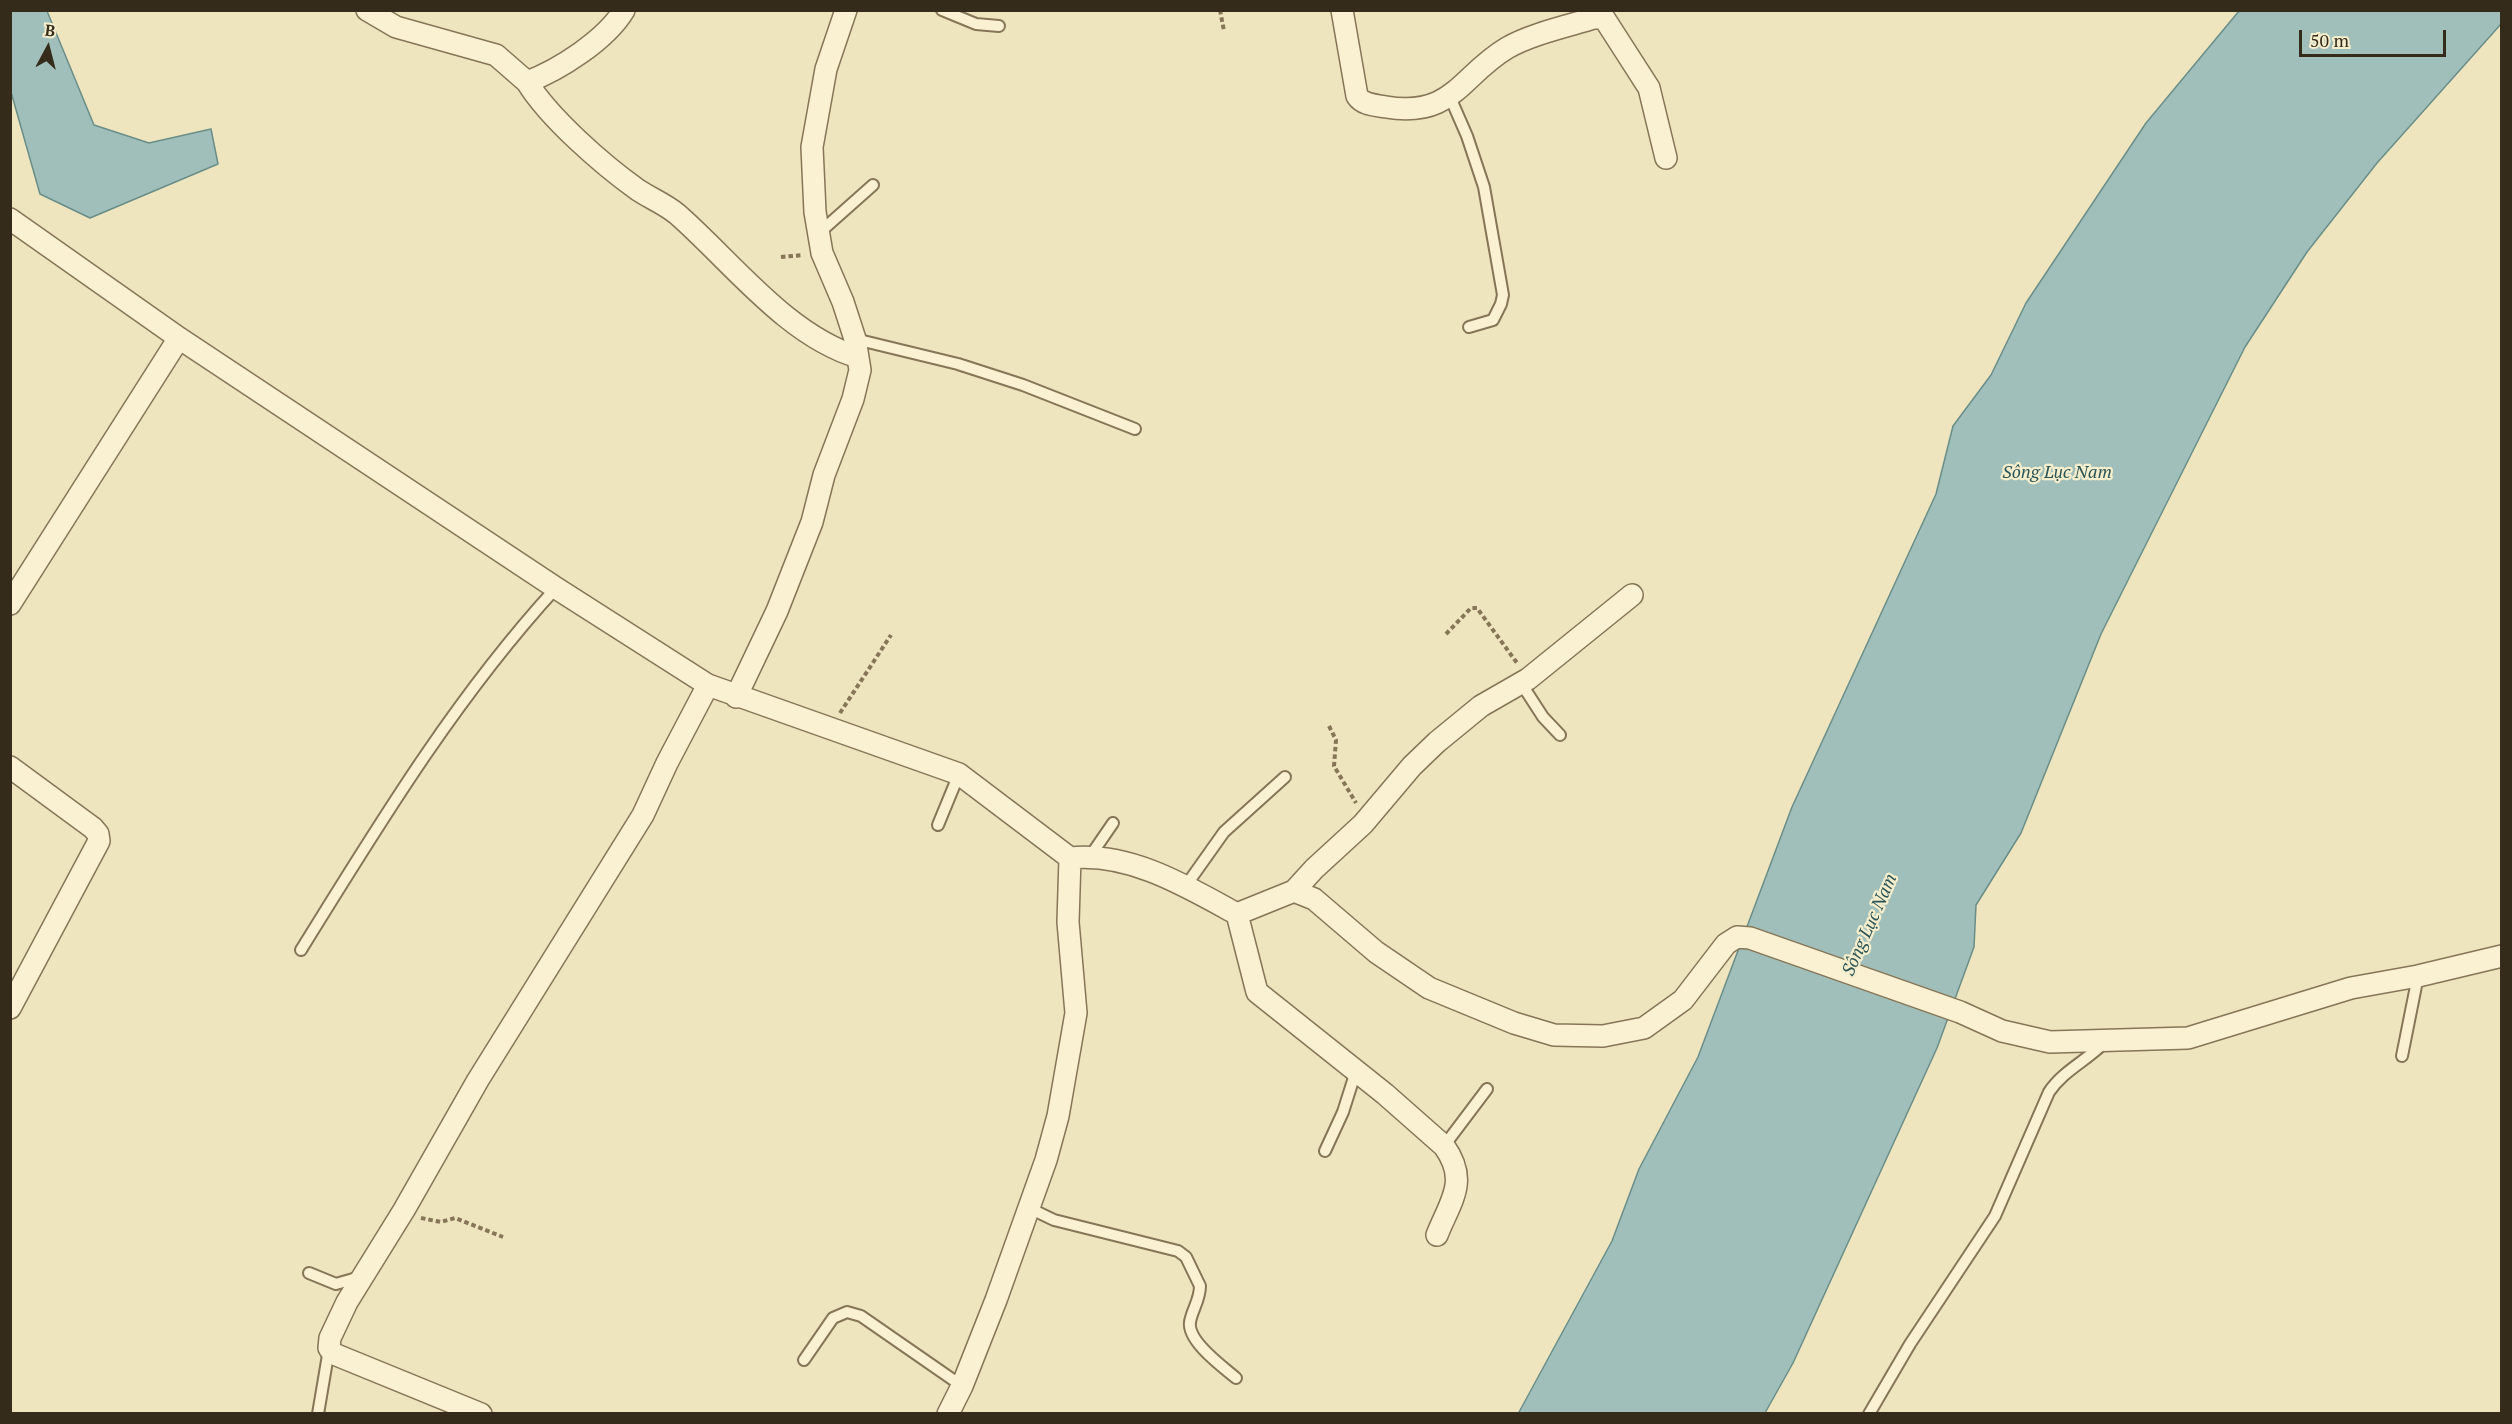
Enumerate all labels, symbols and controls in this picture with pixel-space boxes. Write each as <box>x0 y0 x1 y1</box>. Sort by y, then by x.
north arrow <box>18 18 78 78</box>
scale bar <box>2302 18 2449 56</box>
text: B <box>44 19 57 42</box>
text: 50 m <box>2310 28 2349 52</box>
water label: Sông Lục Nam <box>2002 462 2112 484</box>
water label: Sông Lục Nam <box>1838 871 1902 979</box>

